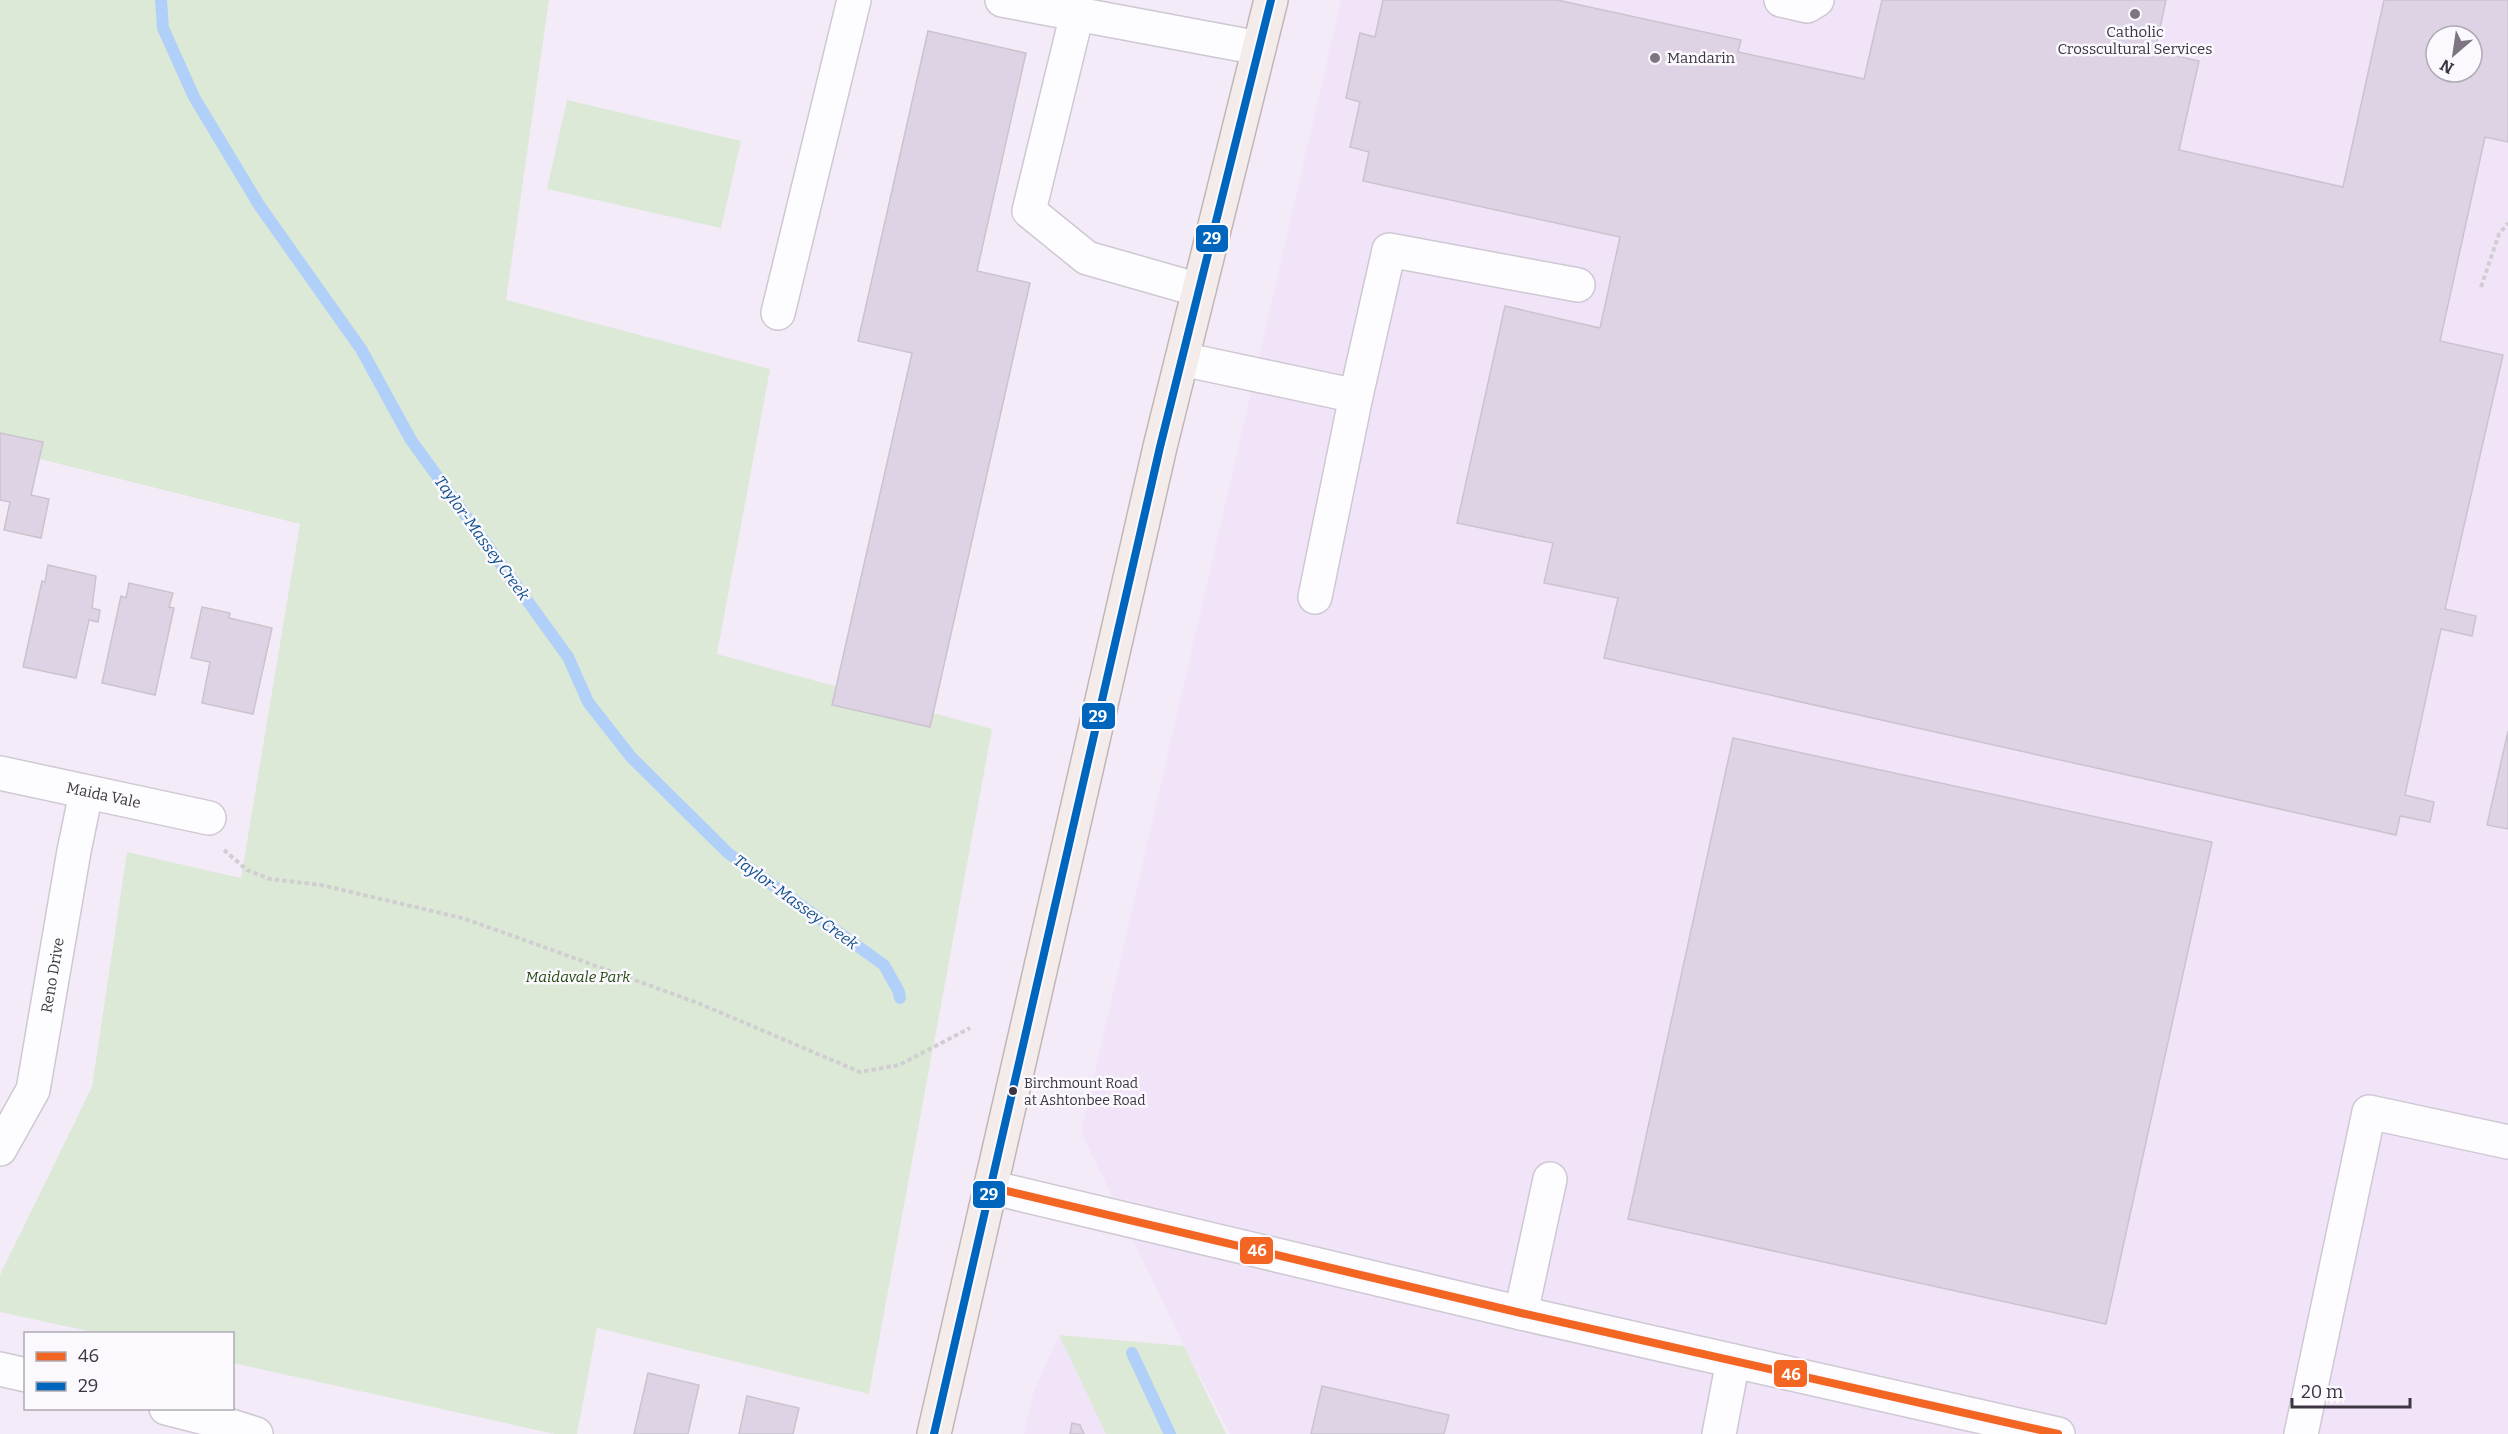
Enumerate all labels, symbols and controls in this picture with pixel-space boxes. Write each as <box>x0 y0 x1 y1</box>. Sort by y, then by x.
marker: Catholic Crosscultural Services <box>2128 7 2142 21</box>
place label: Catholic Crosscultural Services <box>2058 23 2212 58</box>
north arrow <box>2424 24 2484 84</box>
place label: Mandarin <box>1667 49 1736 67</box>
marker: Mandarin <box>1648 51 1662 65</box>
text: N <box>2437 55 2457 78</box>
line badge: 29 <box>1195 224 1229 253</box>
text: 29 <box>1203 229 1221 248</box>
water label: Taylor-Massey Creek <box>431 472 534 604</box>
line badge: 29 <box>1081 702 1116 730</box>
text: 29 <box>1089 707 1107 726</box>
street label: Maida Vale <box>65 779 143 812</box>
water label: Taylor-Massey Creek <box>730 851 862 954</box>
street label: Reno Drive <box>37 936 68 1014</box>
park label: Maidavale Park <box>526 968 631 986</box>
place label: Birchmount Road at Ashtonbee Road <box>1024 1075 1146 1109</box>
marker: Birchmount Road at Ashtonbee Road <box>1007 1085 1019 1097</box>
line badge: 29 <box>972 1180 1006 1209</box>
text: 29 <box>980 1185 998 1204</box>
line badge: 46 <box>1239 1236 1274 1265</box>
text: 46 <box>1247 1241 1267 1260</box>
legend <box>24 1332 234 1410</box>
text: 46 <box>78 1345 99 1367</box>
line badge: 46 <box>1773 1359 1808 1388</box>
text: 46 <box>1781 1365 1801 1384</box>
scale bar <box>2292 1371 2410 1409</box>
text: 29 <box>78 1375 98 1397</box>
text: 20 m <box>2301 1381 2343 1403</box>

